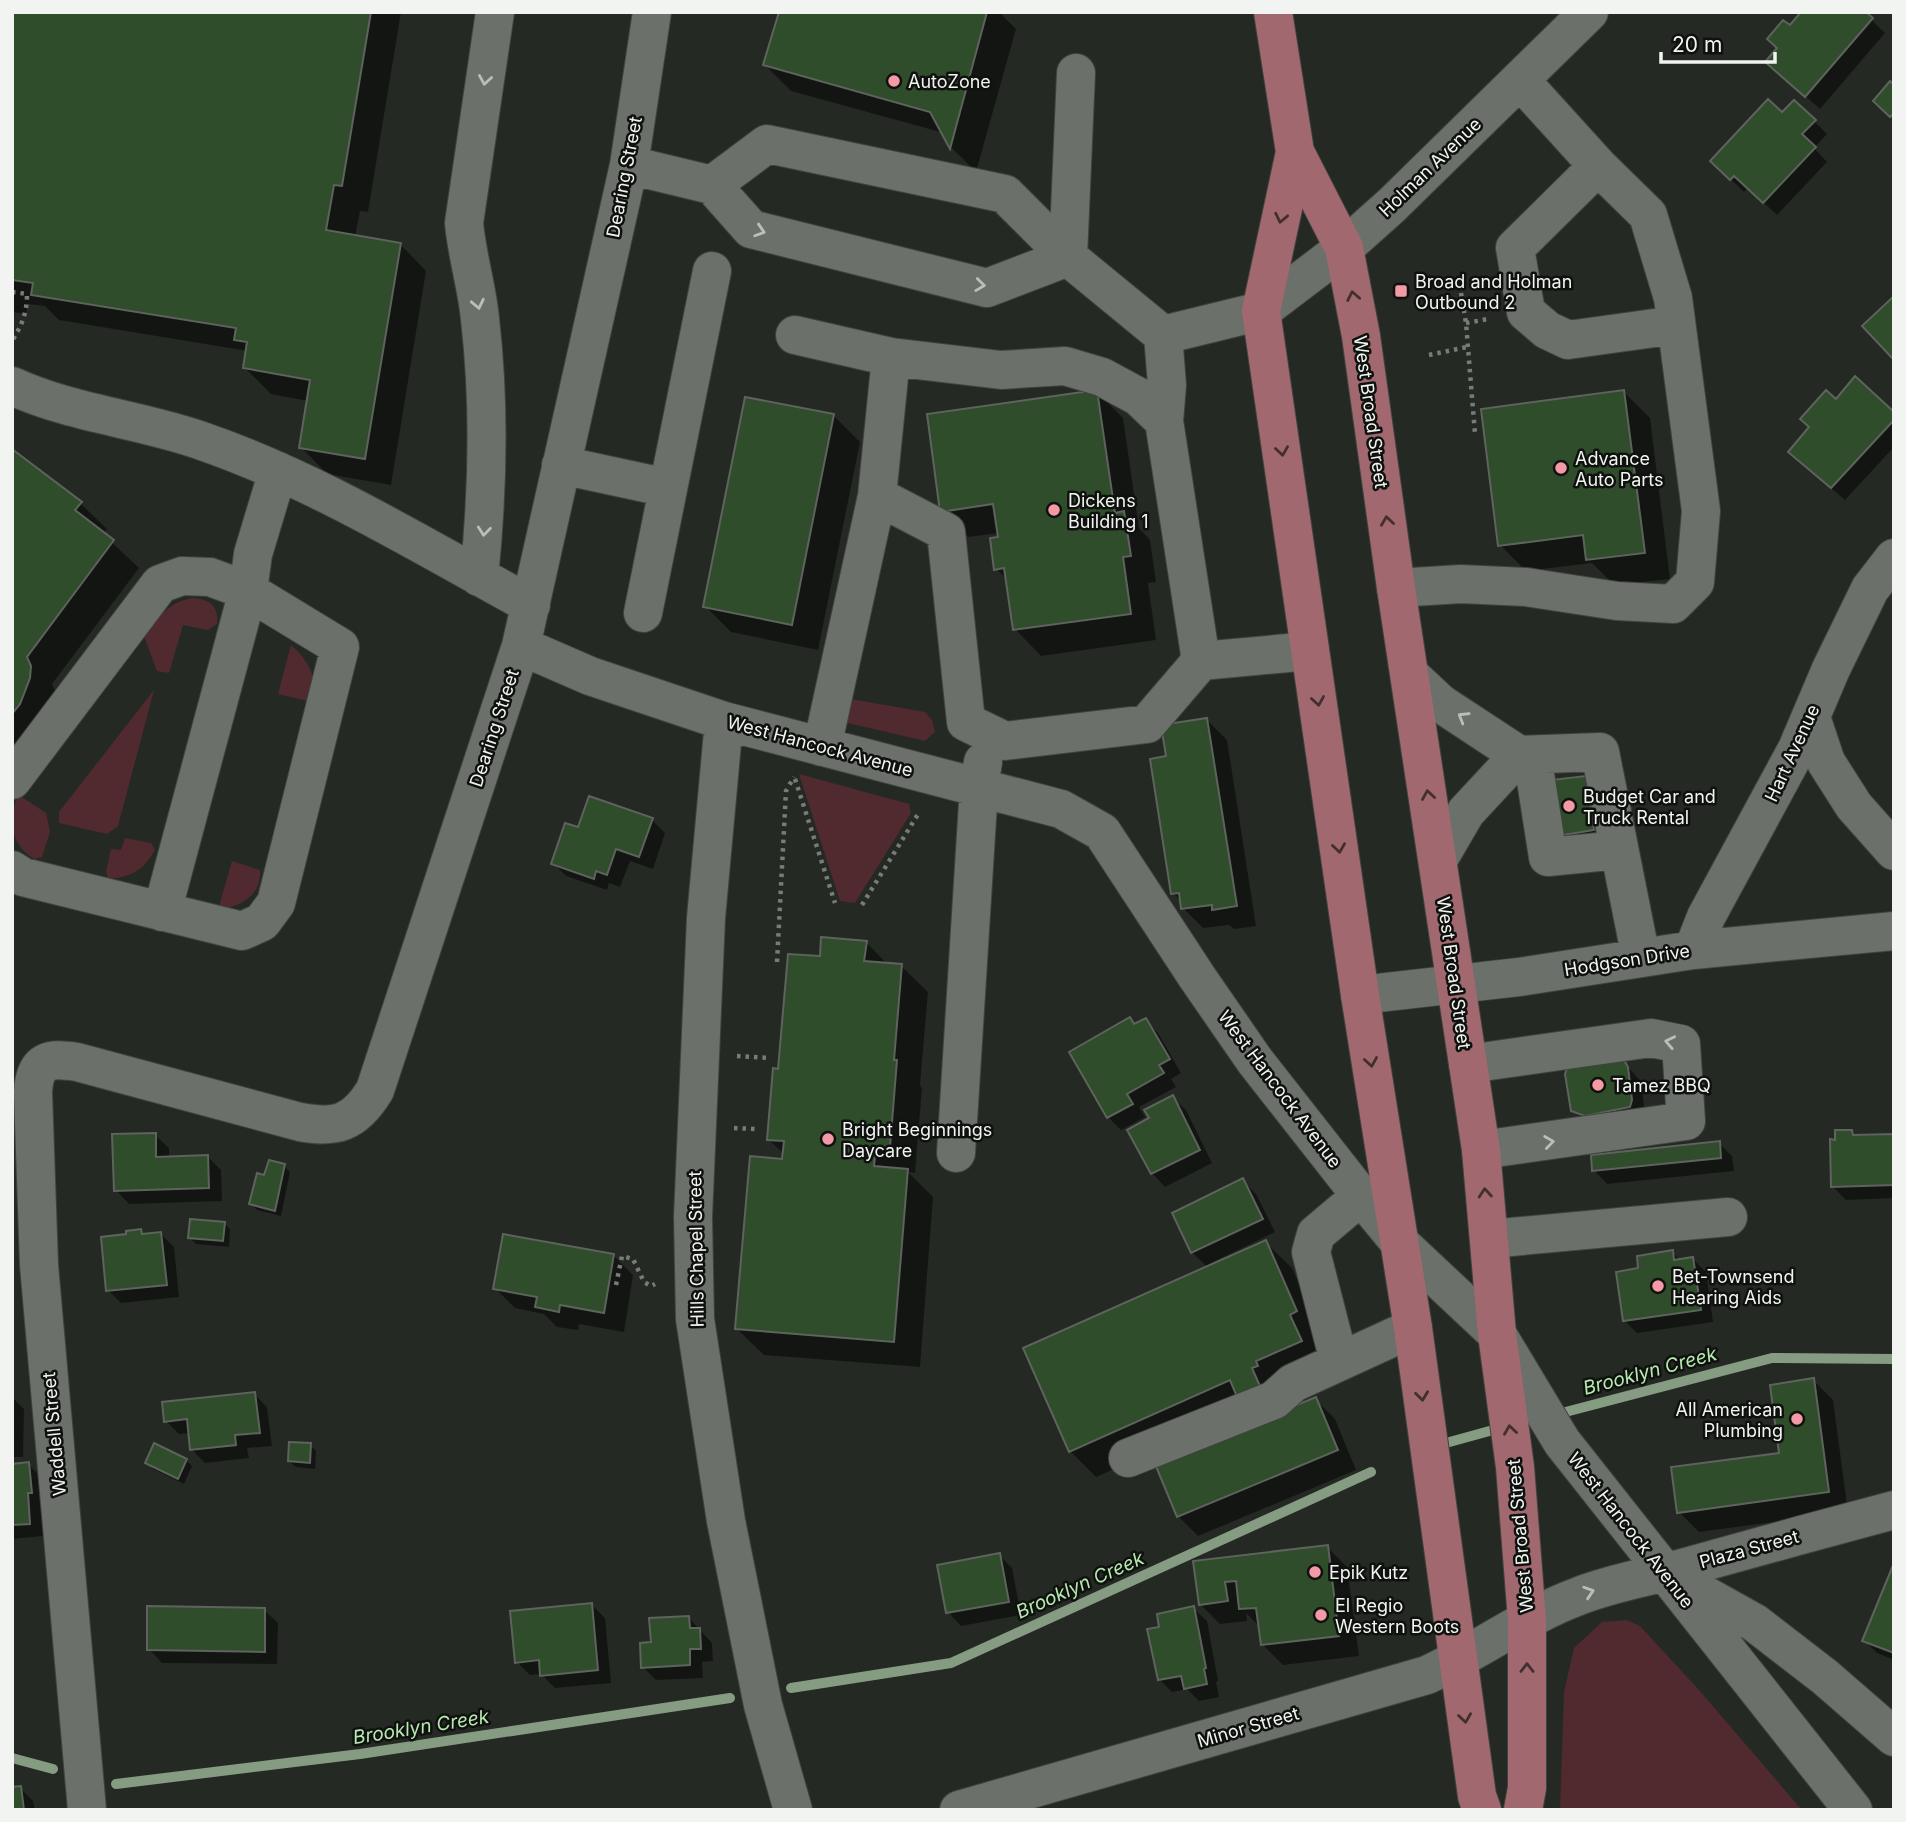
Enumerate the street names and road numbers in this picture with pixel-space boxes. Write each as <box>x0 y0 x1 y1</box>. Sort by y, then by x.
street label: Holman Avenue <box>1375 113 1485 221</box>
street label: Dearing Street <box>602 115 646 239</box>
street label: West Broad Street <box>1350 334 1392 490</box>
street label: Dearing Street <box>465 666 523 790</box>
street label: Hart Avenue <box>1760 701 1824 805</box>
street label: West Hancock Avenue <box>725 711 915 781</box>
street label: West Broad Street <box>1433 895 1475 1051</box>
street label: Hodgson Drive <box>1563 940 1691 980</box>
street label: West Hancock Avenue <box>1214 1006 1346 1172</box>
street label: Hills Chapel Street <box>684 1170 708 1327</box>
street label: Waddell Street <box>38 1371 70 1497</box>
street label: West Hancock Avenue <box>1564 1448 1698 1612</box>
street label: West Broad Street <box>1503 1458 1537 1614</box>
street label: Plaza Street <box>1697 1526 1801 1572</box>
street label: Minor Street <box>1195 1702 1301 1752</box>

